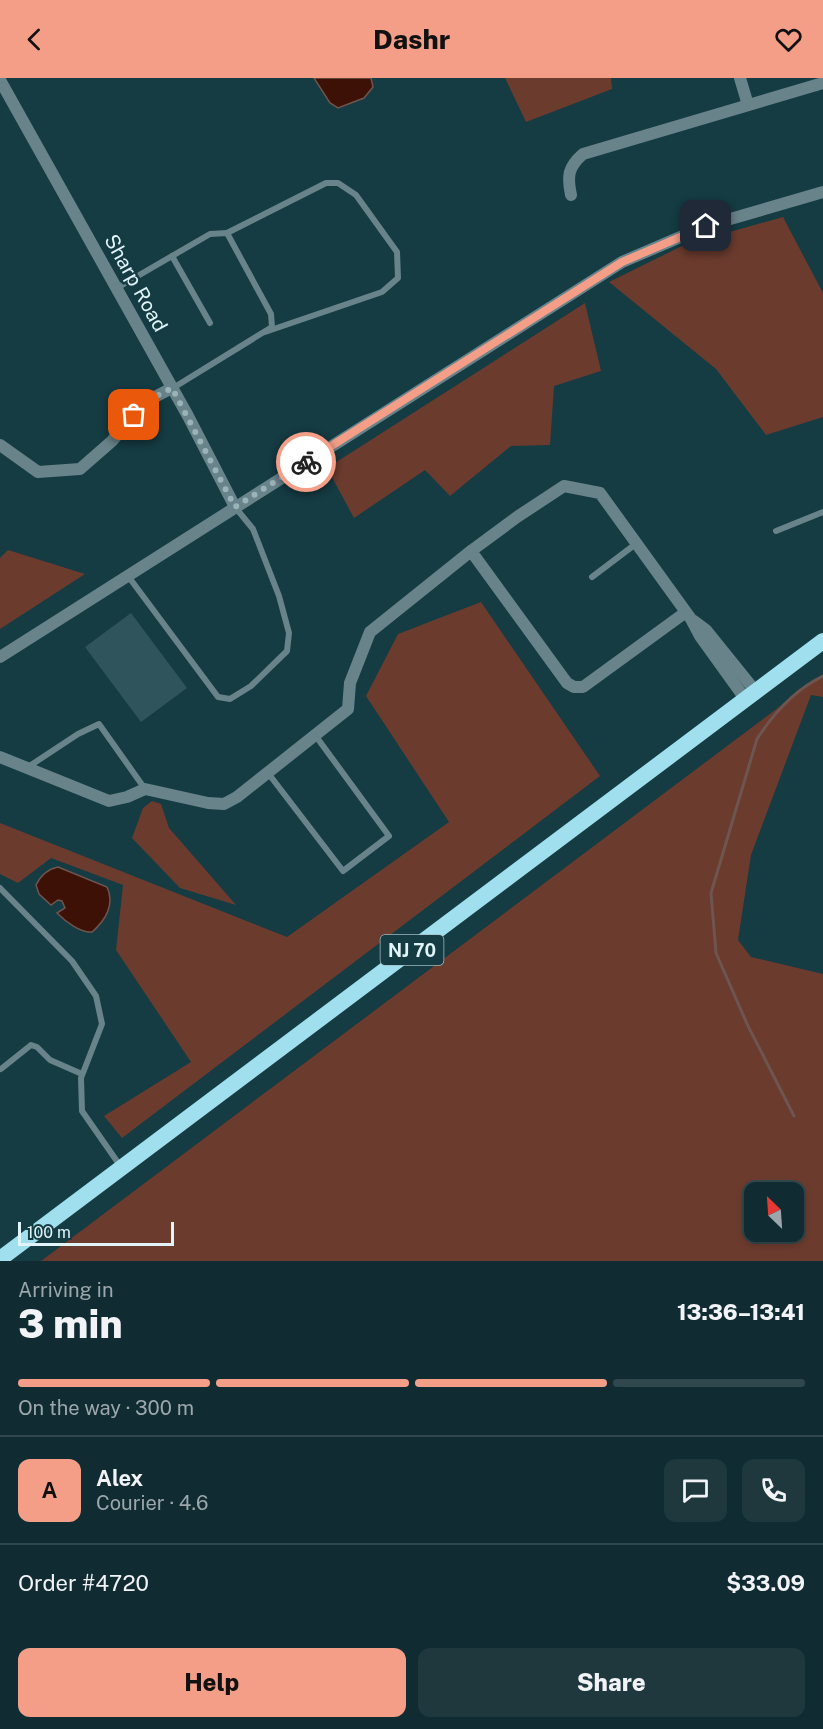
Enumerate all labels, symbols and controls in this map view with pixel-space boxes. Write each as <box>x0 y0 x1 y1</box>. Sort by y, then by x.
icon: back <box>18 23 51 56</box>
text: Dashr <box>373 23 450 55</box>
icon: heart <box>772 23 805 56</box>
pin <box>680 200 731 251</box>
icon: home <box>689 209 722 242</box>
street label: Sharp Road <box>99 230 173 336</box>
pin <box>108 389 159 440</box>
icon: bag <box>117 398 150 431</box>
courier <box>276 432 336 492</box>
icon: bike <box>290 446 323 479</box>
road number: NJ 70 <box>380 935 444 965</box>
north arrow <box>744 1182 804 1242</box>
map controls <box>744 1182 804 1242</box>
scale bar <box>18 1219 174 1246</box>
text: 100 m <box>27 1223 71 1242</box>
text: Arriving in <box>18 1278 113 1302</box>
text: 13:36–13:41 <box>677 1299 805 1325</box>
text: 3 min <box>18 1301 123 1347</box>
text: On the way · 300 m <box>18 1396 194 1420</box>
button: chat <box>664 1459 727 1522</box>
button: phone <box>742 1459 805 1522</box>
text: Alex <box>96 1465 143 1491</box>
text: A <box>42 1477 57 1503</box>
text: Courier · 4.6 <box>96 1491 208 1515</box>
text: Order #4720 <box>18 1570 149 1596</box>
text: $33.09 <box>726 1570 805 1596</box>
button: Help <box>18 1648 406 1717</box>
button: Share <box>418 1648 805 1717</box>

